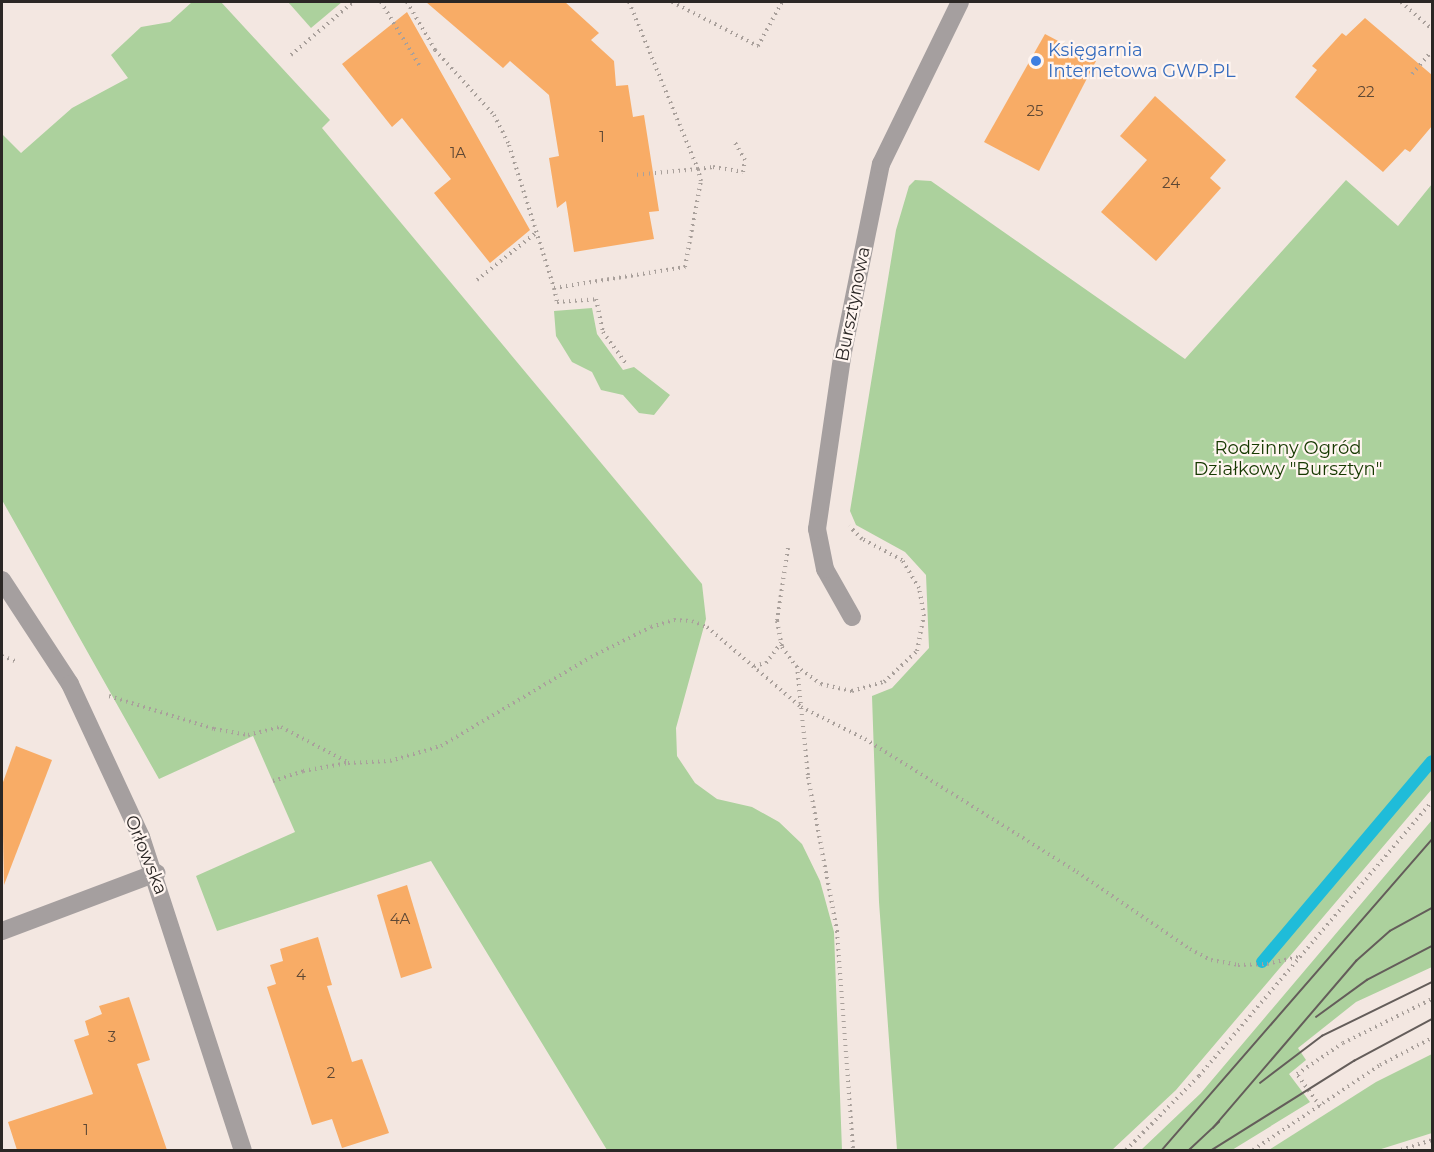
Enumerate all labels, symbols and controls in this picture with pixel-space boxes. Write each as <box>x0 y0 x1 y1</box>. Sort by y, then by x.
place label: Księgarnia Internetowa GWP.PL <box>1048 40 1236 82</box>
marker: Księgarnia Internetowa GWP.PL <box>1029 54 1043 68</box>
house number: 22 <box>1357 83 1375 101</box>
house number: 25 <box>1026 102 1044 120</box>
house number: 1 <box>599 128 605 146</box>
house number: 1A <box>450 144 466 162</box>
house number: 24 <box>1162 174 1180 192</box>
street label: Bursztynowa <box>831 245 875 363</box>
park label: Rodzinny Ogród Działkowy "Bursztyn" <box>1194 438 1382 480</box>
street label: Orłowska <box>120 812 172 898</box>
house number: 4A <box>390 910 410 928</box>
house number: 4 <box>296 966 306 984</box>
house number: 3 <box>108 1028 116 1046</box>
house number: 2 <box>327 1064 335 1082</box>
house number: 1 <box>83 1121 89 1139</box>

